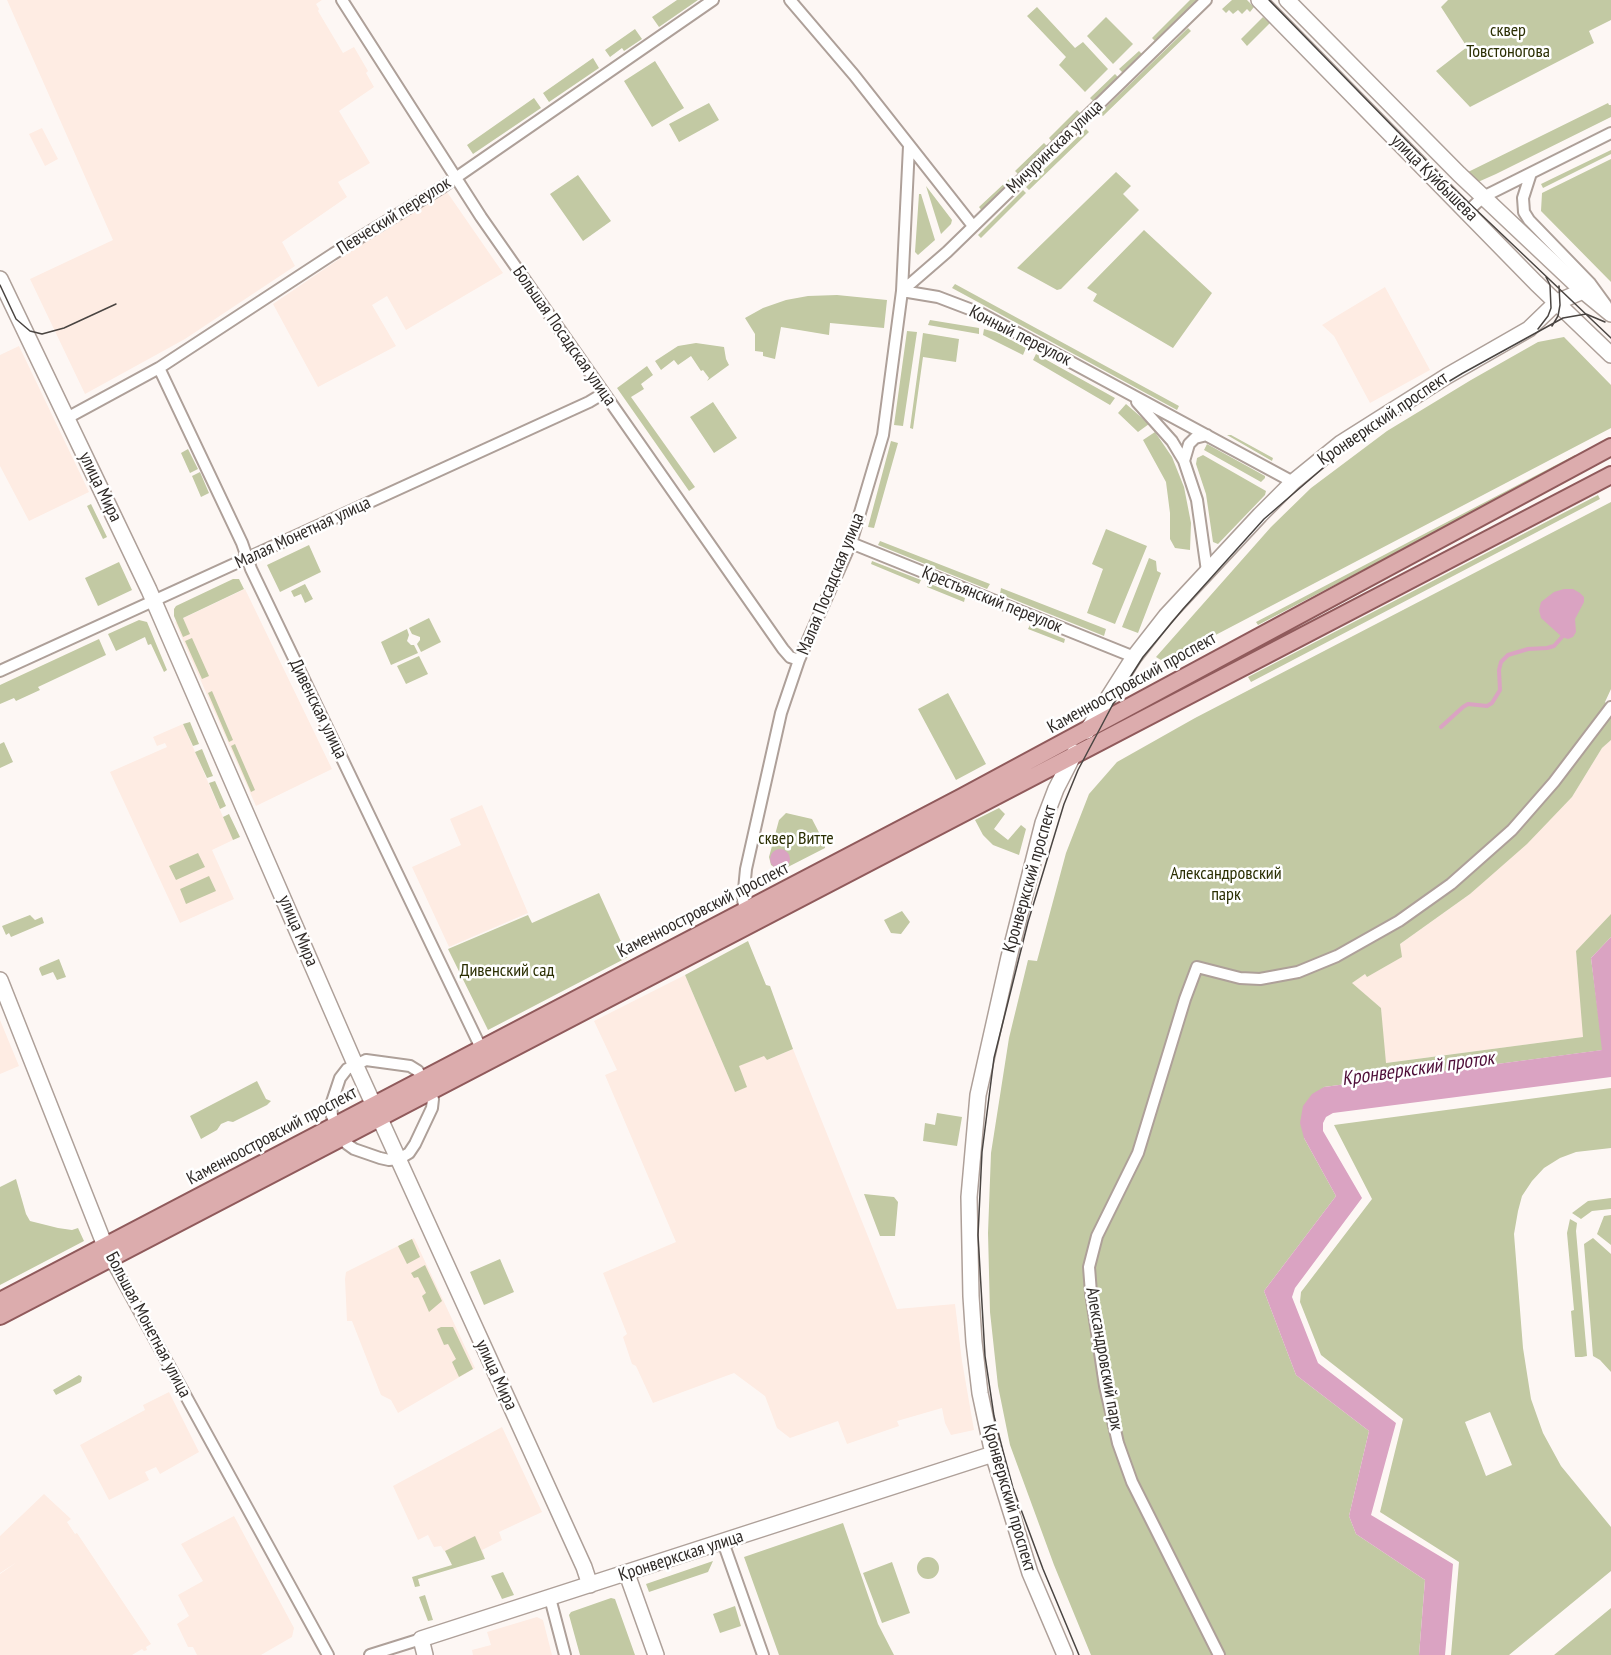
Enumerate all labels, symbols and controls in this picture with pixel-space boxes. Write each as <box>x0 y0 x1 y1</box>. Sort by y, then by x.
park label: сквер Товстоногова <box>1466 20 1550 63</box>
street label: Мичуринская улица <box>1003 96 1107 198</box>
street label: улица Куйбышева <box>1386 130 1482 226</box>
street label: Певческий переулок <box>333 172 455 260</box>
street label: Большая Посадская улица <box>508 262 620 410</box>
street label: Конный переулок <box>965 301 1075 371</box>
street label: Кронверкский проспект <box>1314 367 1452 471</box>
street label: улица Мира <box>74 449 126 525</box>
street label: Малая Монетная улица <box>232 492 374 574</box>
street label: Малая Посадская улица <box>793 510 869 658</box>
street label: Крестьянский переулок <box>919 562 1065 638</box>
street label: Каменноостровский проспект <box>1044 628 1220 738</box>
street label: Дивенская улица <box>285 656 351 762</box>
street label: Кронверкский проспект <box>999 803 1061 955</box>
park label: сквер Витте <box>758 828 834 850</box>
street label: Каменноостровский проспект <box>614 857 792 963</box>
park label: Александровский парк <box>1170 863 1282 906</box>
street label: улица Мира <box>273 892 323 970</box>
park label: Дивенский сад <box>460 960 554 982</box>
water label: Кронверкский проток <box>1340 1046 1496 1092</box>
street label: Каменноостровский проспект <box>183 1082 361 1190</box>
street label: Большая Монетная улица <box>101 1249 195 1401</box>
street label: Александровский парк <box>1081 1286 1127 1432</box>
street label: улица Мира <box>470 1336 522 1414</box>
street label: Кронверкский проспект <box>978 1422 1040 1574</box>
street label: Кронверкская улица <box>616 1526 746 1586</box>

